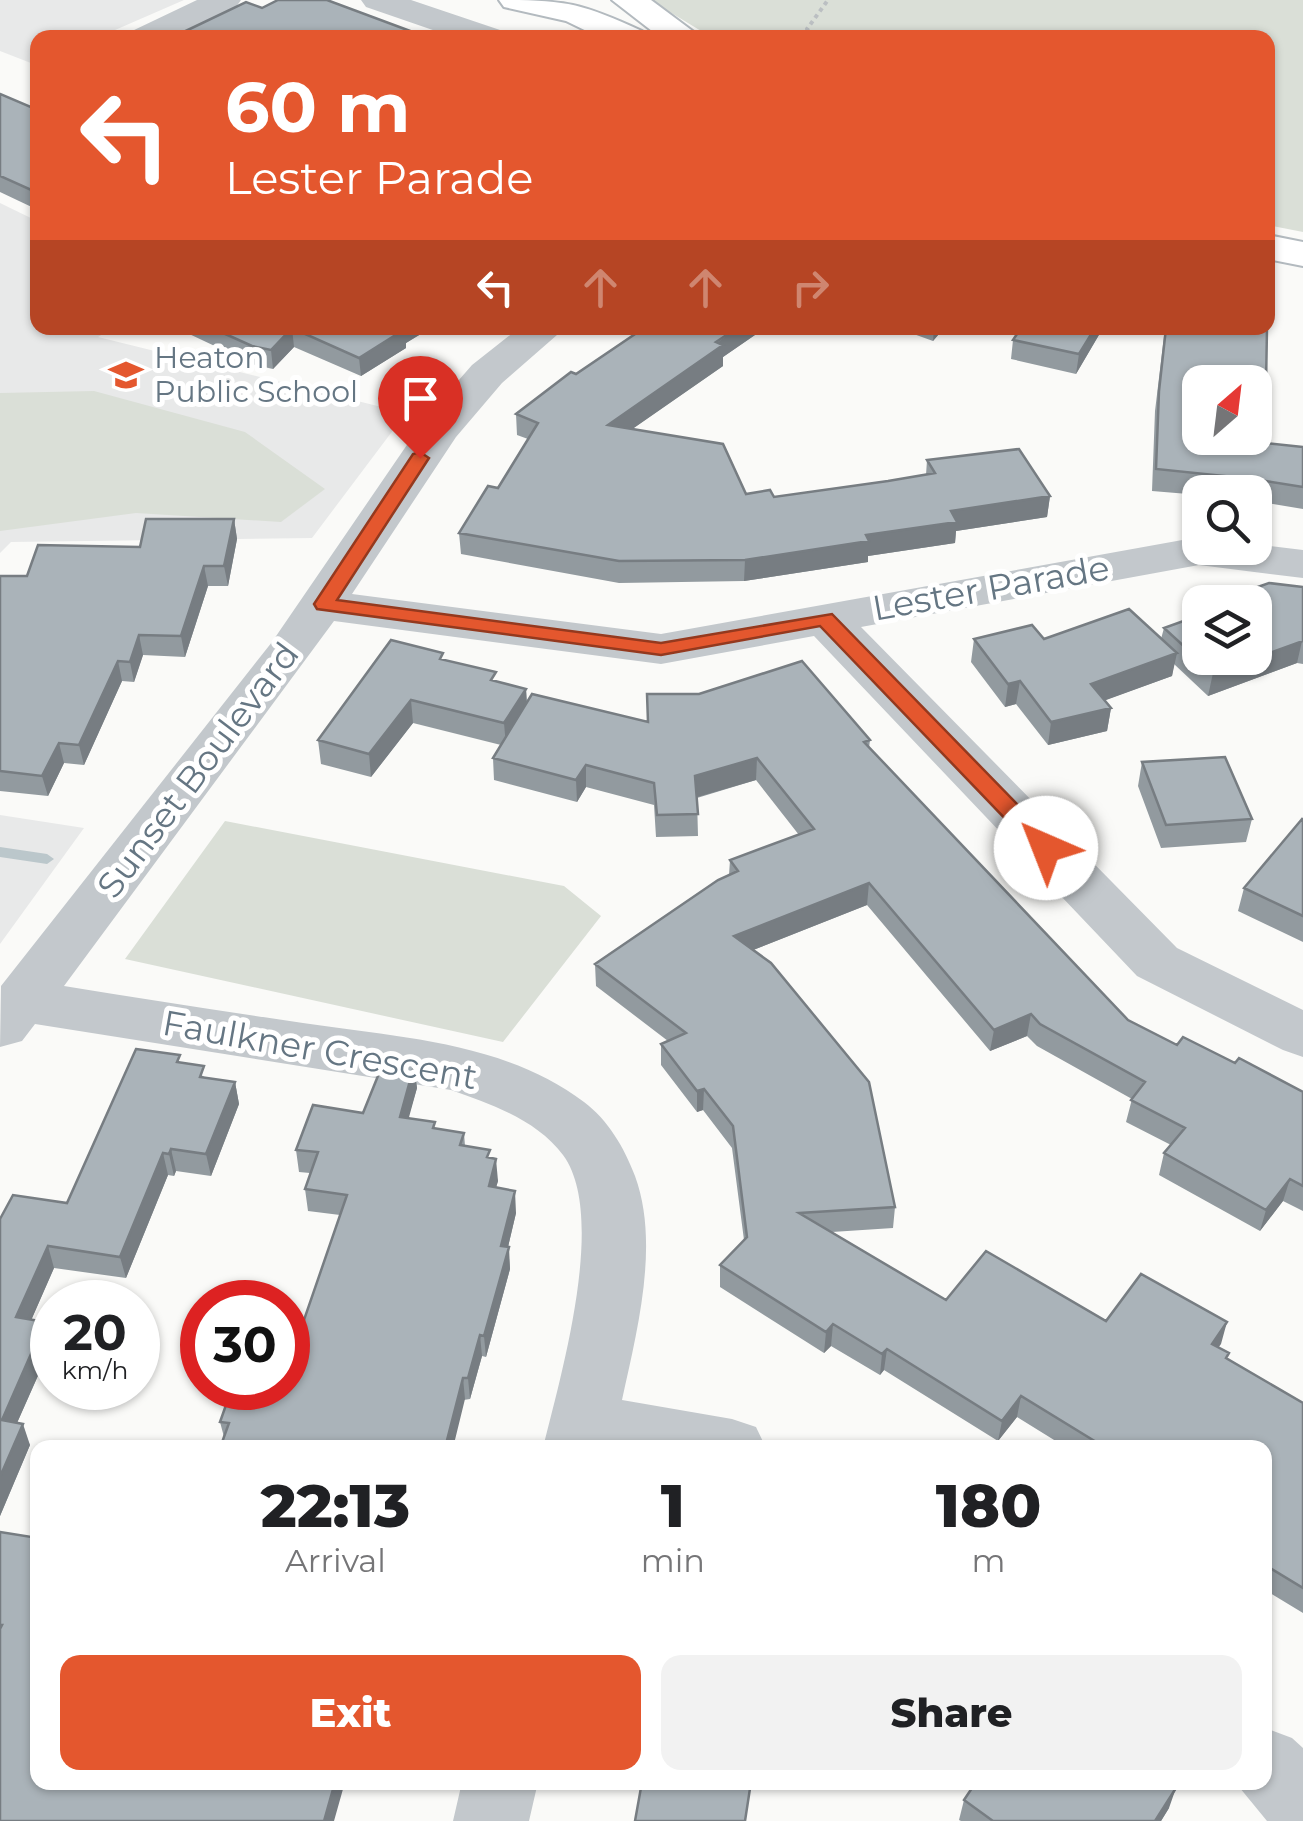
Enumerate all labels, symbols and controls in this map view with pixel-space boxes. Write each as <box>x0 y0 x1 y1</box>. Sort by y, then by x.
text: 60 m <box>225 64 410 150</box>
icon: left <box>60 70 190 200</box>
text: Lester Parade <box>225 150 533 205</box>
icon: left <box>468 260 523 315</box>
icon: ahead <box>573 260 628 315</box>
icon: ahead <box>678 260 733 315</box>
icon: right <box>783 260 838 315</box>
place label: Heaton Public School <box>154 339 358 410</box>
school or university icon: Heaton Public School <box>107 356 145 394</box>
pin <box>378 356 463 459</box>
north arrow <box>1182 365 1272 455</box>
map controls <box>1182 365 1272 675</box>
icon: arrive <box>393 371 448 426</box>
button: search <box>1182 475 1272 565</box>
street label: Lester Parade <box>869 546 1113 630</box>
button: layers <box>1182 585 1272 675</box>
street label: Sunset Boulevard <box>88 634 308 906</box>
position arrow <box>994 796 1098 900</box>
street label: Faulkner Crescent <box>159 1001 481 1098</box>
speed limit sign: 30 <box>180 1280 310 1410</box>
text: 20 <box>63 1302 127 1363</box>
text: km/h <box>62 1355 128 1385</box>
text: 22:13 <box>261 1469 410 1542</box>
text: 1 <box>661 1469 685 1542</box>
text: 180 <box>936 1469 1041 1542</box>
text: Arrival <box>285 1541 386 1580</box>
text: min <box>641 1541 705 1580</box>
text: m <box>972 1541 1005 1580</box>
button: Exit <box>60 1655 641 1770</box>
button: Share <box>661 1655 1242 1770</box>

